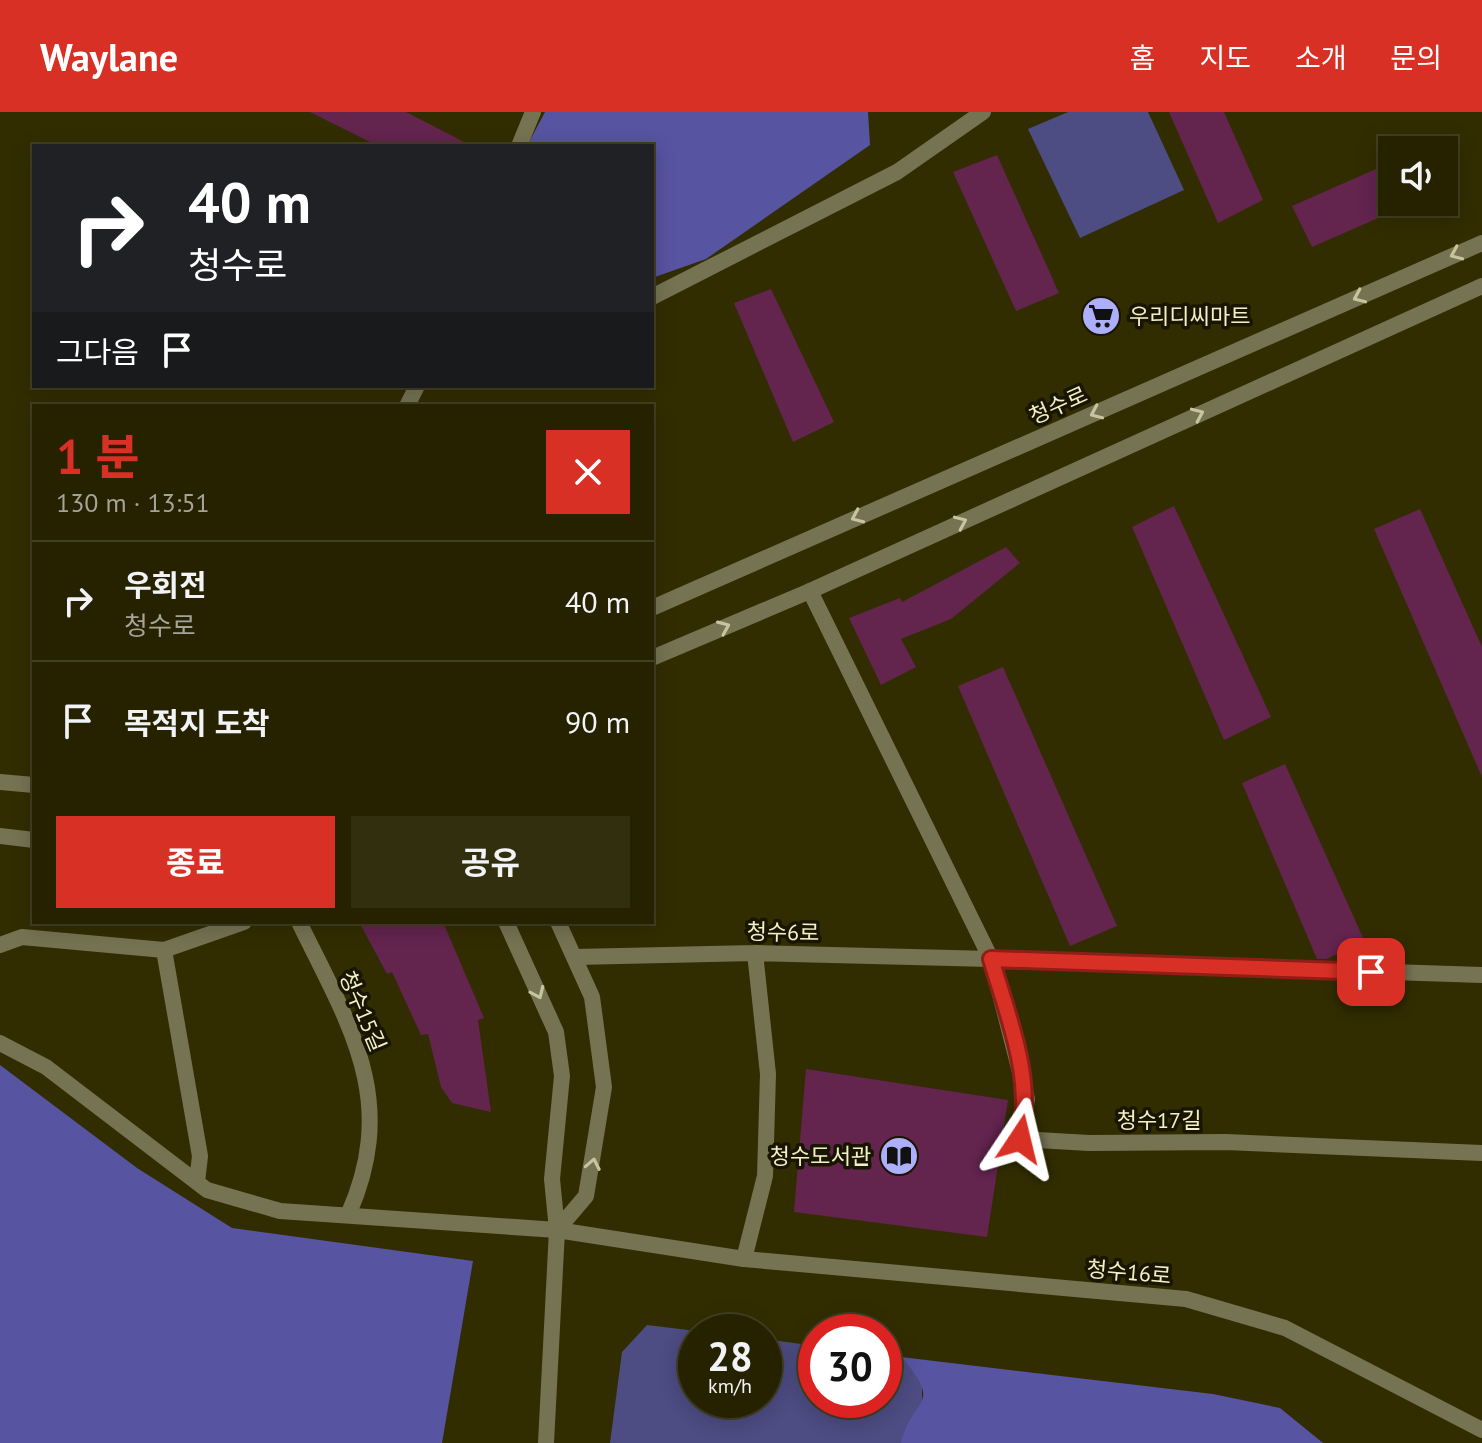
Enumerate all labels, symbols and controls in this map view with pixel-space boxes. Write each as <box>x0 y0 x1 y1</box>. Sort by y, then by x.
text: Waylane <box>40 32 178 81</box>
text: 홈 <box>1130 39 1155 76</box>
text: 지도 <box>1199 39 1251 76</box>
text: 소개 <box>1295 39 1346 76</box>
text: 문의 <box>1390 39 1442 76</box>
map controls <box>1378 136 1458 216</box>
button: sound <box>1378 136 1458 216</box>
text: 40 m <box>188 166 311 238</box>
icon: right <box>56 176 160 280</box>
text: 청수로 <box>188 241 287 288</box>
one-way arrow <box>1450 245 1464 261</box>
one-way arrow <box>1353 287 1367 303</box>
supermarket icon: 우리디씨마트 <box>1080 295 1122 337</box>
place label: 우리디씨마트 <box>1129 302 1250 330</box>
icon: arrive <box>155 328 199 372</box>
text: 그다음 <box>56 332 139 371</box>
street label: 청수로 <box>1025 380 1091 430</box>
one-way arrow <box>1089 403 1104 419</box>
one-way arrow <box>1190 408 1204 424</box>
text: 1 분 <box>56 425 140 487</box>
button: close <box>546 430 630 514</box>
text: 130 m · 13:51 <box>56 486 210 519</box>
one-way arrow <box>851 508 866 524</box>
one-way arrow <box>953 516 968 532</box>
text: 우회전 <box>124 565 207 604</box>
icon: right <box>56 579 100 623</box>
text: 40 m <box>565 582 630 621</box>
text: 청수로 <box>124 609 196 642</box>
one-way arrow <box>716 621 730 637</box>
icon: arrive <box>56 699 100 743</box>
text: 90 m <box>565 702 630 741</box>
text: 목적지 도착 <box>124 703 270 742</box>
button: 종료 <box>56 816 335 908</box>
button: 공유 <box>351 816 630 908</box>
street label: 청수6로 <box>746 917 820 947</box>
pin <box>1337 938 1405 1006</box>
icon: arrive <box>1349 950 1393 994</box>
street label: 청수15길 <box>334 967 392 1055</box>
one-way arrow <box>529 985 545 999</box>
position arrow <box>978 1097 1062 1181</box>
street label: 청수17길 <box>1117 1106 1201 1134</box>
library icon: 청수도서관 <box>878 1135 920 1177</box>
place label: 청수도서관 <box>770 1142 871 1170</box>
one-way arrow <box>583 1157 600 1171</box>
street label: 청수16로 <box>1086 1254 1172 1290</box>
speed limit sign: 30 <box>798 1314 902 1418</box>
text: 28 <box>707 1330 753 1382</box>
text: km/h <box>708 1373 752 1399</box>

